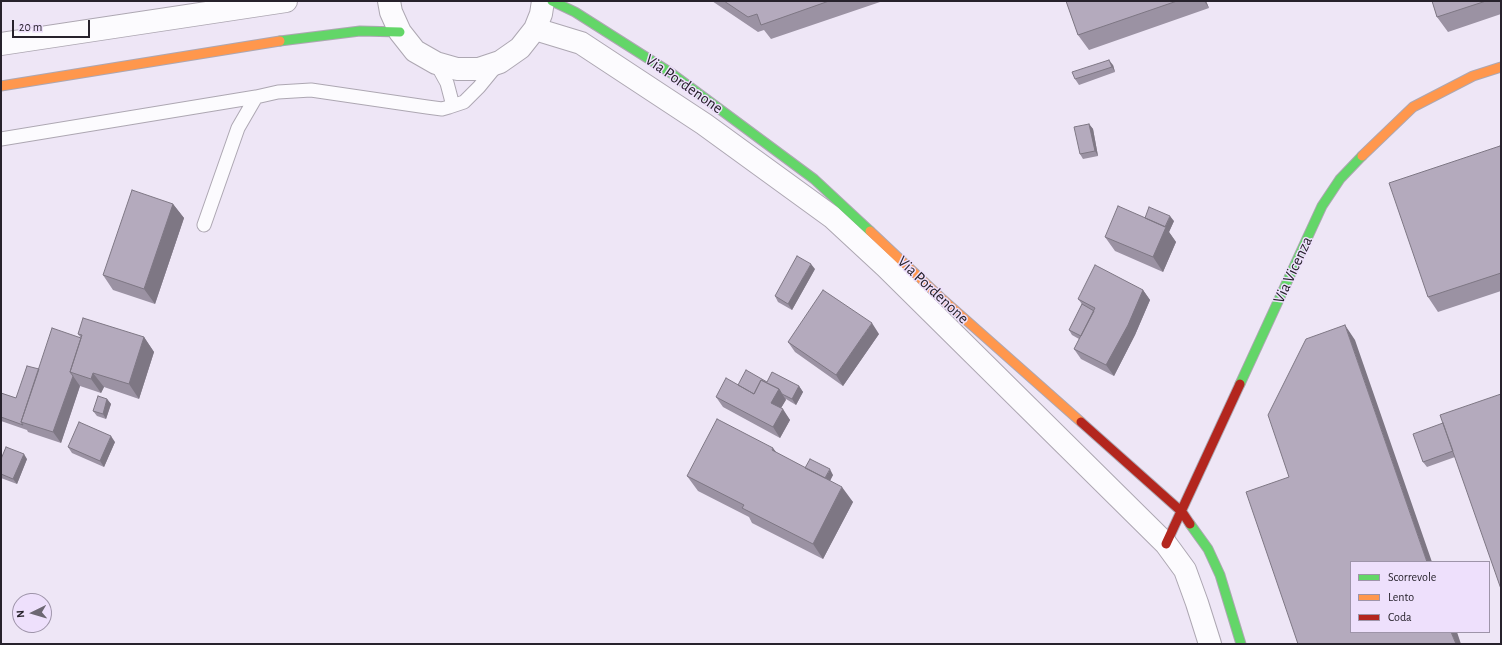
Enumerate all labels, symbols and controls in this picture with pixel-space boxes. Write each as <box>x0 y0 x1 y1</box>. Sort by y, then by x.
scale bar <box>14 12 92 38</box>
text: 20 m <box>19 21 42 33</box>
street label: Via Pordenone <box>641 50 727 118</box>
street label: Via Vicenza <box>1269 233 1317 307</box>
street label: Via Pordenone <box>893 252 973 328</box>
legend <box>1350 561 1490 633</box>
text: Scorrevole <box>1388 571 1436 583</box>
text: Lento <box>1388 591 1414 603</box>
north arrow <box>12 593 52 633</box>
text: N <box>15 610 26 618</box>
text: Coda <box>1388 611 1412 623</box>

